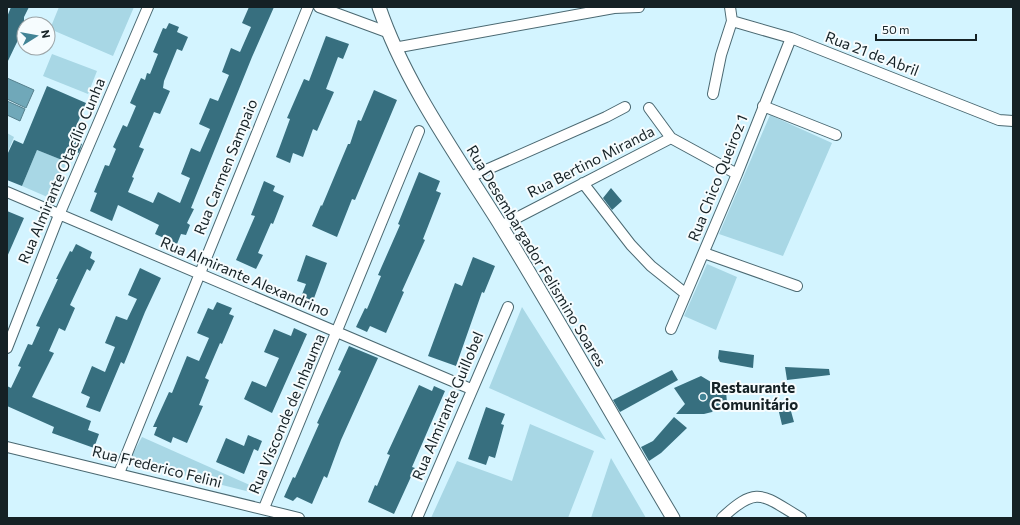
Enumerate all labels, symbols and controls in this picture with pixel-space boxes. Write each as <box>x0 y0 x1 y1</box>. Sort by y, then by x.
north arrow <box>16 16 56 56</box>
scale bar <box>876 16 976 42</box>
text: 50 m <box>882 22 910 36</box>
street label: Rua 21 de Abril <box>823 27 922 79</box>
text: N <box>39 29 53 39</box>
street label: Rua Almirante Otacílio Cunha <box>14 75 108 266</box>
street label: Rua Carmen Sampaio <box>190 96 261 237</box>
street label: Rua Chico Queiroz 1 <box>683 112 751 244</box>
street label: Rua Bertino Miranda <box>524 121 657 201</box>
street label: Rua Desembargador Felismino Soares <box>463 142 610 370</box>
street label: Rua Almirante Alexandrino <box>158 232 333 320</box>
street label: Rua Almirante Guillobel <box>408 329 487 483</box>
street label: Rua Visconde de Inhauma <box>244 331 328 496</box>
place label: Restaurante Comunitário <box>711 378 798 413</box>
marker: Restaurante Comunitário <box>698 392 708 402</box>
street label: Rua Frederico Felini <box>91 441 224 491</box>

